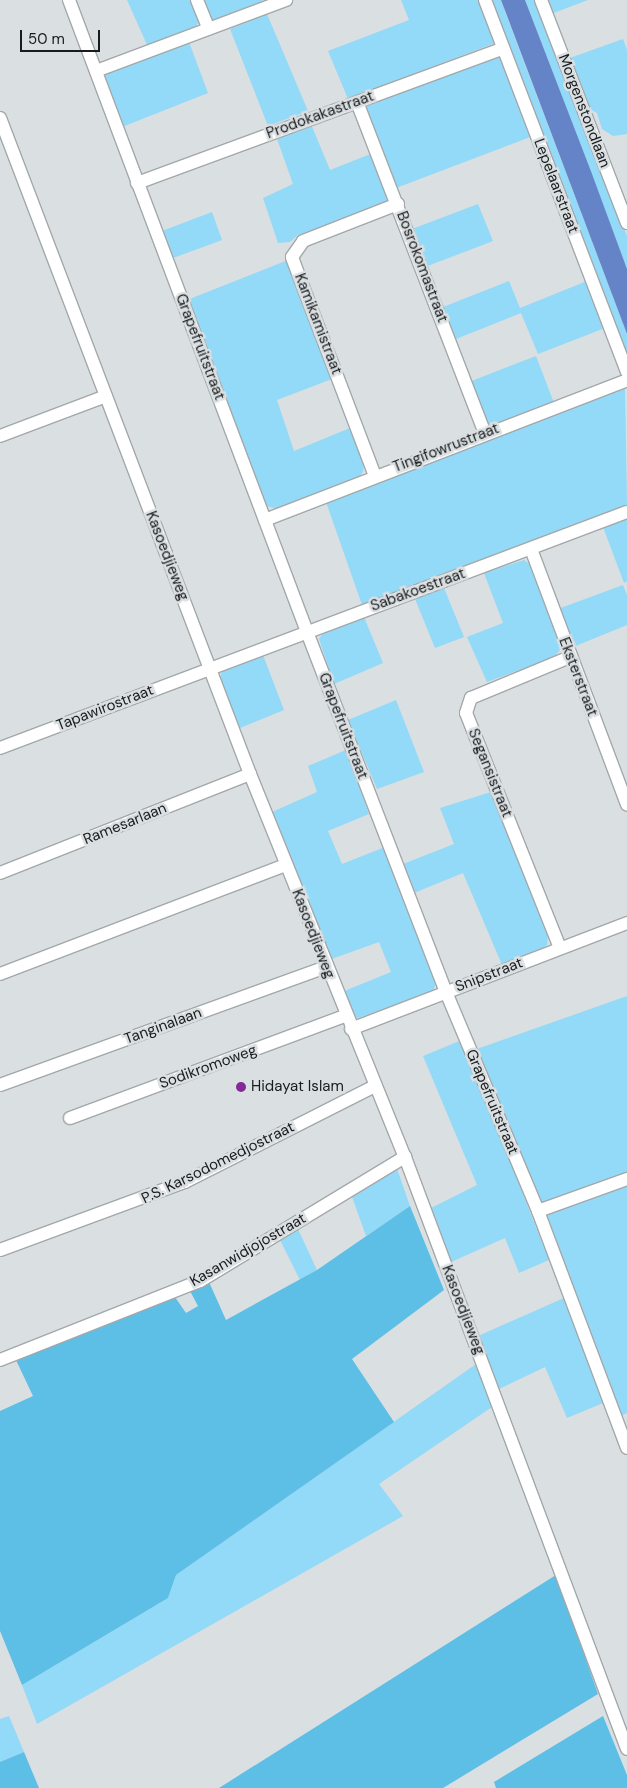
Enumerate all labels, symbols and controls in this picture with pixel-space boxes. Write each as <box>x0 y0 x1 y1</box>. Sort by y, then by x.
scale bar <box>22 20 102 52</box>
text: 50 m <box>28 29 65 49</box>
street label: Morgenstondlaan <box>554 52 614 170</box>
street label: Prodokakastraat <box>264 87 376 143</box>
street label: Lepelaarstraat <box>530 136 582 236</box>
street label: Bosrokomastraat <box>393 209 451 325</box>
street label: Kamikamistraat <box>290 271 346 377</box>
street label: Grapefruitstraat <box>171 291 229 403</box>
street label: Tingifowrustraat <box>390 419 502 477</box>
street label: Kasoedjieweg <box>142 509 192 603</box>
street label: Sabakoestraat <box>368 565 468 615</box>
street label: Eksterstraat <box>555 635 601 719</box>
street label: Grapefruitstraat <box>314 670 372 782</box>
street label: Tapawirostraat <box>54 681 156 735</box>
street label: Segansistraat <box>464 726 516 820</box>
street label: Ramesarlaan <box>81 799 169 849</box>
street label: Kasoedjieweg <box>288 887 338 981</box>
street label: Snipstraat <box>453 954 525 996</box>
street label: Tanginalaan <box>122 1004 204 1048</box>
street label: Sodikromoweg <box>157 1041 259 1093</box>
street label: Grapefruitstraat <box>462 1047 522 1157</box>
place label: Hidayat Islam <box>251 1078 344 1096</box>
marker: Hidayat Islam <box>235 1081 247 1093</box>
street label: P.S. Karsodomedjostraat <box>139 1118 297 1208</box>
street label: Kasanwidjojostraat <box>187 1209 309 1291</box>
street label: Kasoedjieweg <box>438 1263 488 1357</box>

